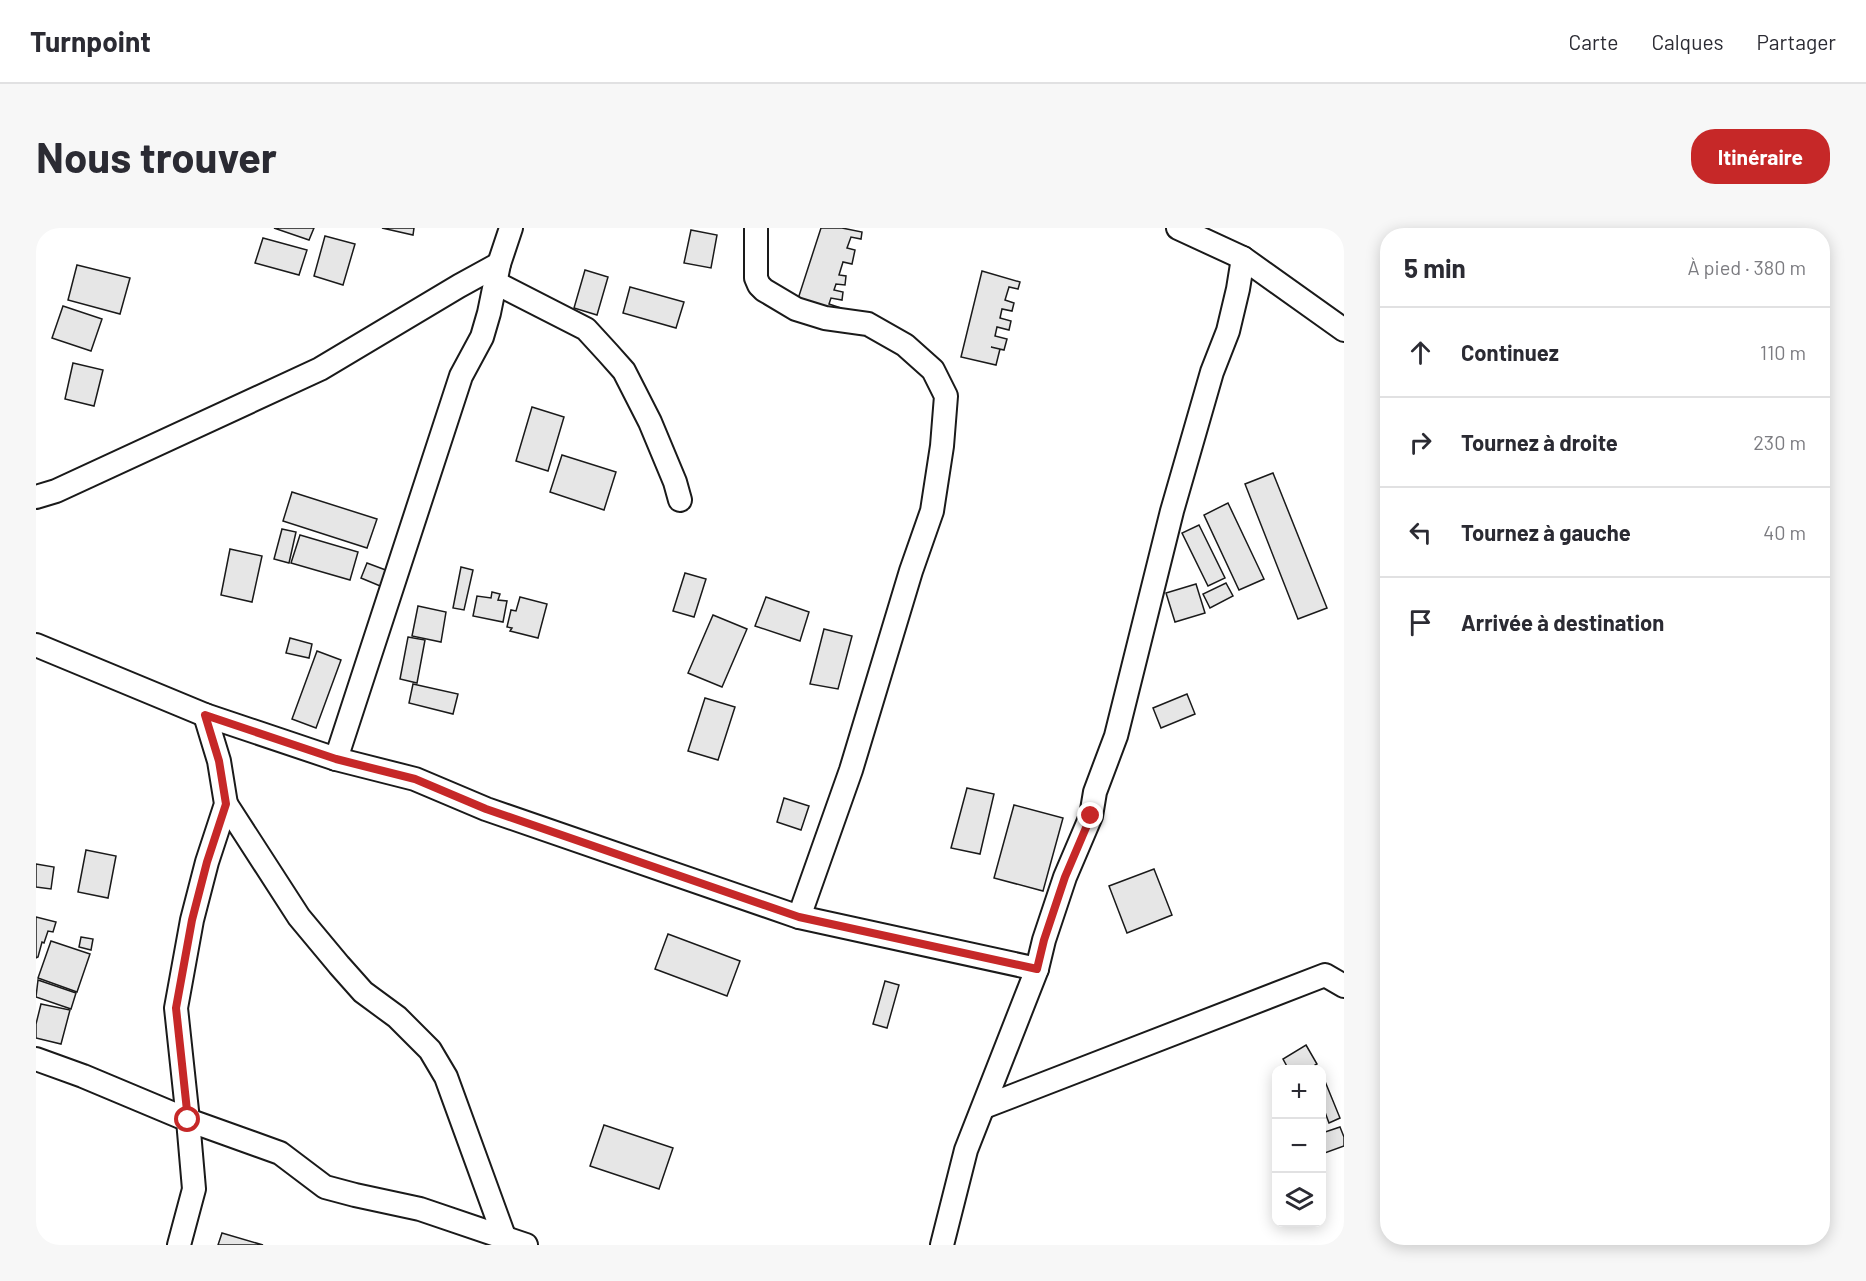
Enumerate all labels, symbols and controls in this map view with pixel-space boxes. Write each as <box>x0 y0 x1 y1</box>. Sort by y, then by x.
text: Turnpoint <box>30 24 151 58</box>
text: Carte <box>1569 29 1618 54</box>
text: Calques <box>1651 29 1724 54</box>
text: Partager <box>1757 29 1836 54</box>
button: Itinéraire <box>1691 129 1830 184</box>
text: Nous trouver <box>36 131 277 181</box>
text: 5 min <box>1404 252 1466 283</box>
text: À pied · 380 m <box>1687 255 1806 279</box>
icon: ahead <box>1404 336 1437 369</box>
text: Continuez <box>1461 339 1559 365</box>
text: 110 m <box>1760 340 1806 364</box>
icon: right <box>1404 426 1437 459</box>
text: Tournez à droite <box>1461 429 1618 455</box>
text: 230 m <box>1753 430 1806 454</box>
icon: left <box>1404 516 1437 549</box>
text: Tournez à gauche <box>1461 519 1631 545</box>
text: 40 m <box>1763 520 1806 544</box>
icon: arrive <box>1404 606 1437 639</box>
text: Arrivée à destination <box>1461 609 1664 635</box>
route end <box>1077 802 1103 828</box>
map controls <box>1272 1065 1326 1227</box>
button: + <box>1272 1065 1326 1119</box>
route start <box>174 1106 200 1132</box>
button: − <box>1272 1119 1326 1173</box>
button: layers <box>1272 1173 1326 1227</box>

